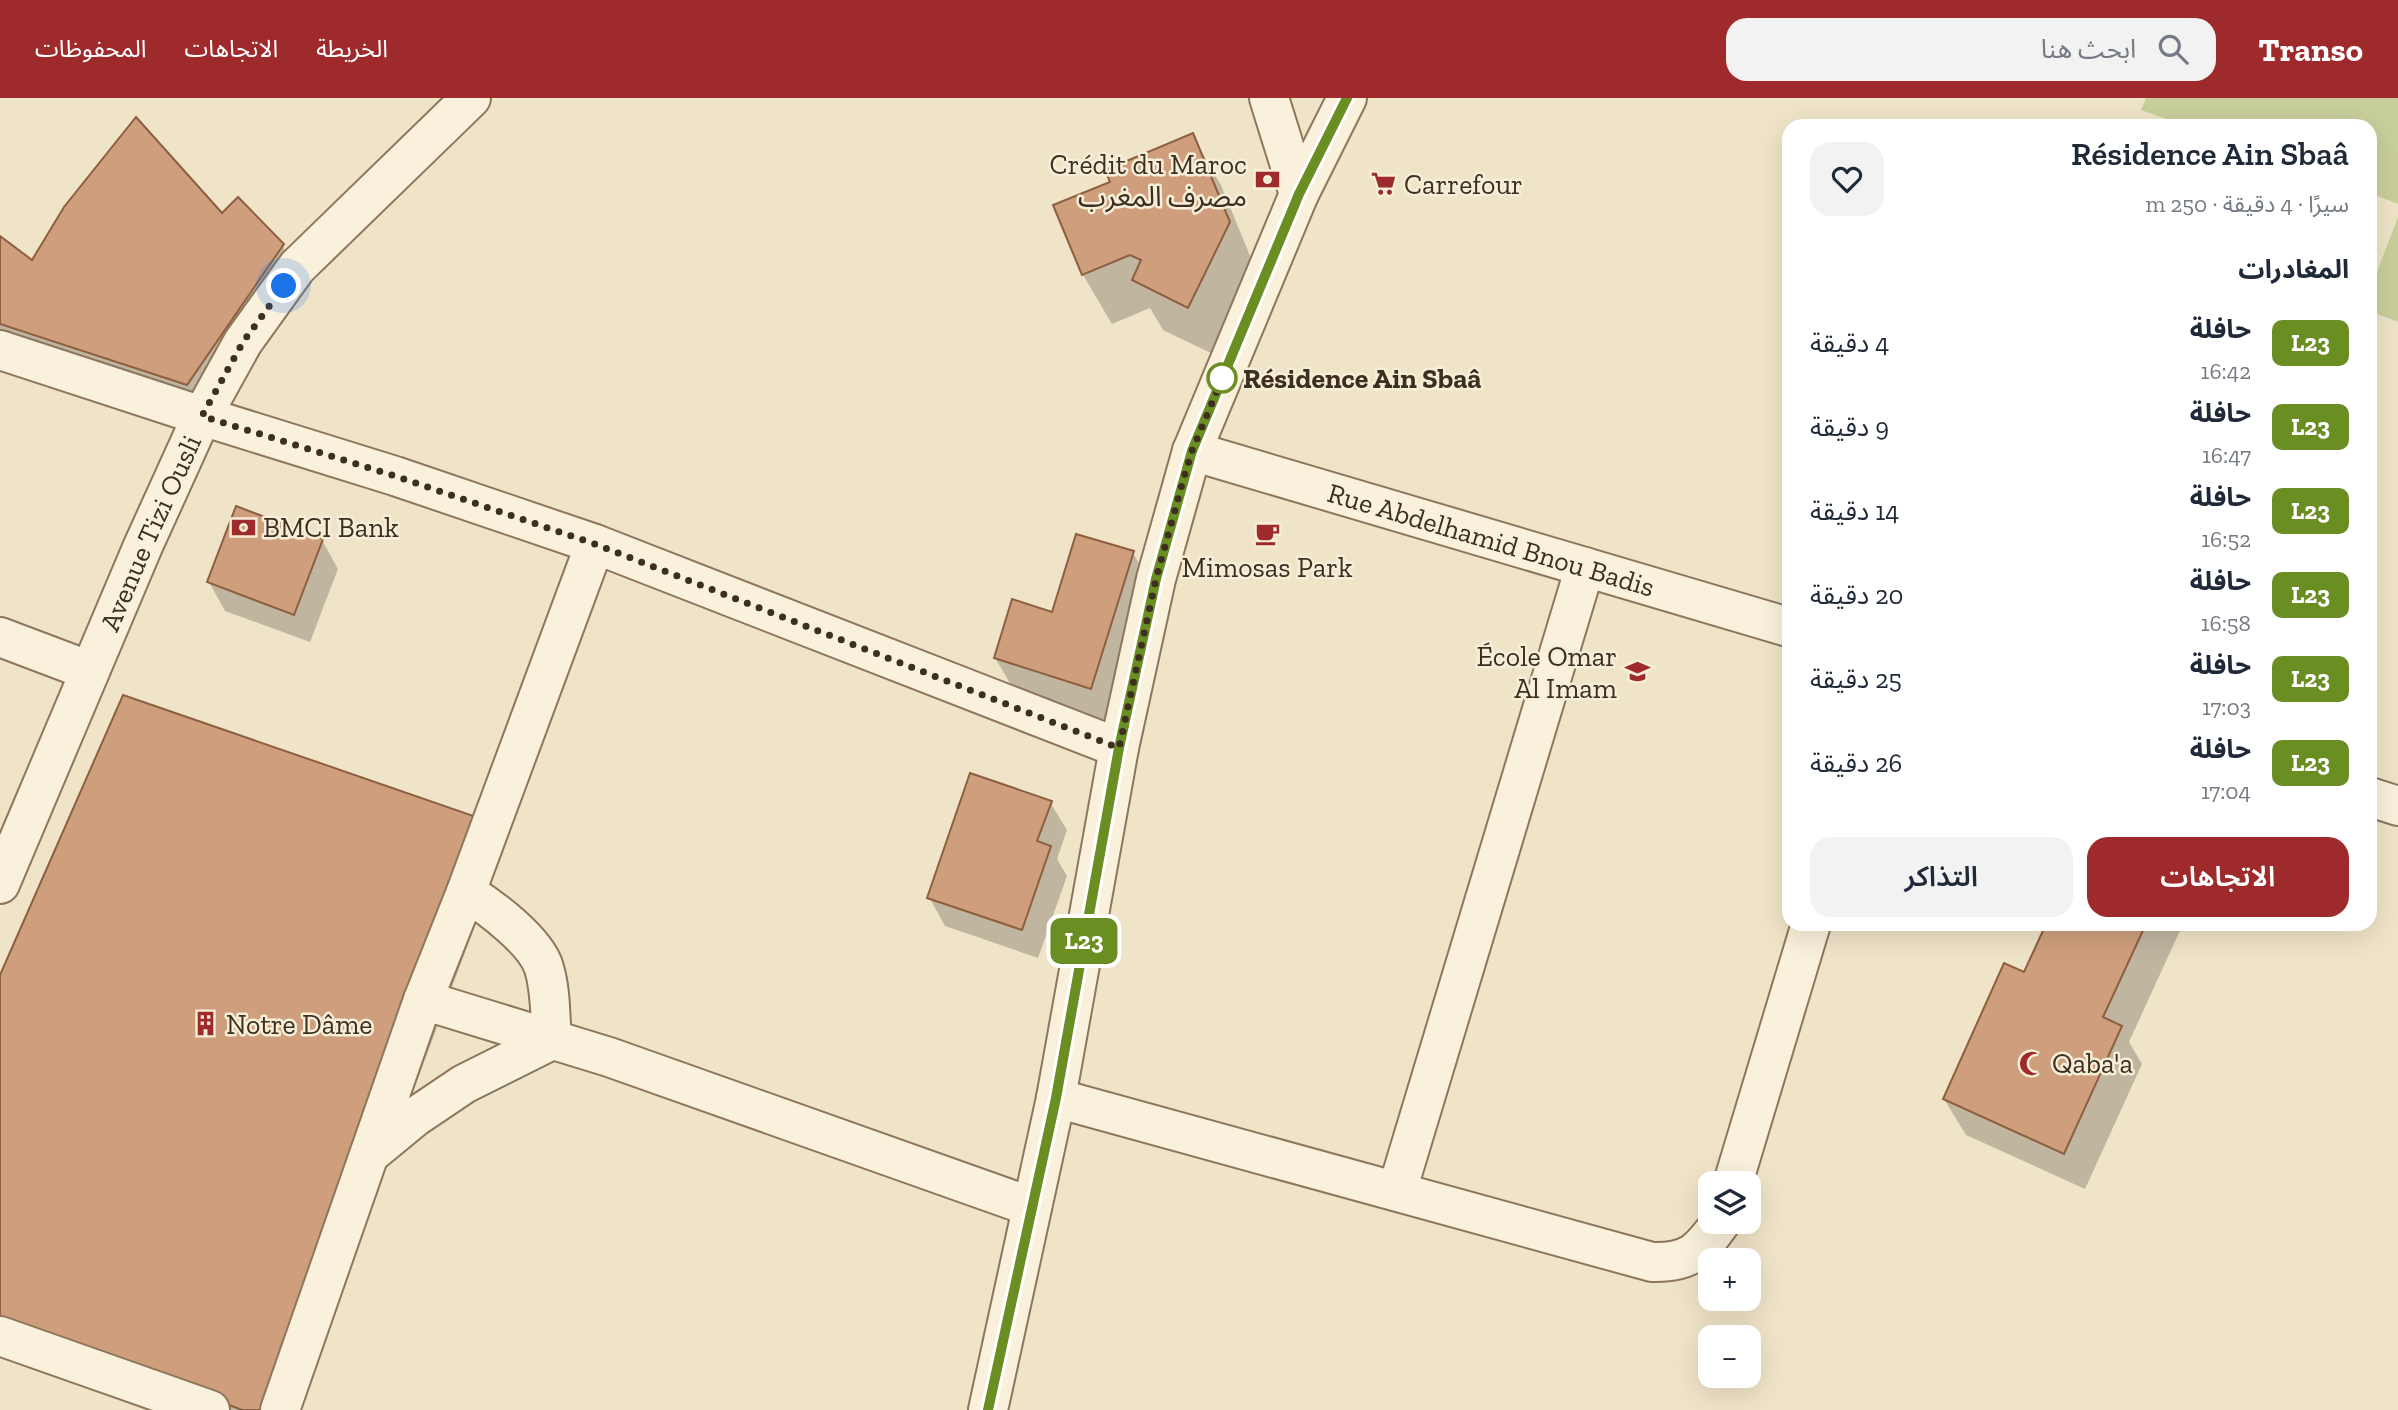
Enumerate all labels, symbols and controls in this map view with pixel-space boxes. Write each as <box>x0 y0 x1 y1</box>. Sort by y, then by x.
search box <box>1726 18 2216 81</box>
icon: search <box>2154 30 2192 68</box>
text: Transo <box>2258 30 2363 69</box>
text: ابحث هنا <box>2041 33 2136 65</box>
text: المحفوظات <box>35 34 146 63</box>
text: الاتجاهات <box>184 34 278 63</box>
text: الخريطة <box>316 34 388 63</box>
text: Résidence Ain Sbaâ <box>2071 134 2349 173</box>
button: heart <box>1810 142 1884 216</box>
place label: Crédit du Maroc مصرف المغرب <box>1050 148 1247 213</box>
bank icon: Crédit du Maroc مصرف المغرب <box>1253 166 1281 194</box>
place label: Carrefour <box>1404 168 1523 201</box>
supermarket icon: Carrefour <box>1370 170 1398 198</box>
text: سيرًا · 4 دقيقة · 250 m <box>2145 190 2349 218</box>
text: المغادرات <box>2238 253 2349 285</box>
your location <box>266 268 301 303</box>
text: حافلة <box>2190 313 2251 345</box>
text: 4 دقيقة <box>1810 327 1889 359</box>
text: L23 <box>2291 328 2330 357</box>
text: 16:42 <box>2201 357 2251 385</box>
place label: Résidence Ain Sbaâ <box>1243 362 1481 395</box>
marker: Résidence Ain Sbaâ <box>1207 363 1237 393</box>
text: حافلة <box>2190 397 2251 429</box>
text: 9 دقيقة <box>1810 411 1889 443</box>
text: L23 <box>2291 412 2330 441</box>
street label: Avenue Tizi Ousli <box>93 430 208 636</box>
text: 16:47 <box>2202 441 2251 469</box>
street label: Rue Abdelhamid Bnou Badis <box>1324 476 1658 604</box>
text: حافلة <box>2190 481 2251 513</box>
text: 14 دقيقة <box>1810 495 1899 527</box>
text: L23 <box>2291 496 2330 525</box>
place label: BMCI Bank <box>263 511 399 544</box>
bank icon: BMCI Bank <box>229 513 257 541</box>
cafe icon: Mimosas Park <box>1253 519 1281 547</box>
text: 16:52 <box>2201 525 2251 553</box>
place label: Mimosas Park <box>1181 551 1353 584</box>
text: حافلة <box>2190 565 2251 597</box>
text: 20 دقيقة <box>1810 579 1904 611</box>
text: L23 <box>2291 580 2330 609</box>
text: 16:58 <box>2201 609 2251 637</box>
place label: École Omar Al Imam <box>1476 640 1617 705</box>
text: حافلة <box>2190 649 2251 681</box>
school or university icon: École Omar Al Imam <box>1623 658 1651 686</box>
text: 25 دقيقة <box>1810 663 1902 695</box>
text: L23 <box>2291 664 2330 693</box>
text: 17:03 <box>2202 693 2251 721</box>
text: حافلة <box>2190 733 2251 765</box>
text: 26 دقيقة <box>1810 747 1902 779</box>
text: L23 <box>2291 748 2330 777</box>
text: 17:04 <box>2201 777 2251 805</box>
button: التذاكر <box>1810 837 2073 917</box>
button: الاتجاهات <box>2087 837 2349 917</box>
line badge: L23 <box>1044 918 1124 964</box>
text: L23 <box>1064 926 1104 955</box>
place label: Notre Dâme <box>226 1008 373 1041</box>
building icon: Notre Dâme <box>192 1010 220 1038</box>
place label: Qaba'a <box>2052 1047 2133 1080</box>
mosque icon: Qaba'a <box>2018 1049 2046 1077</box>
map controls <box>1698 1171 1761 1388</box>
button: layers <box>1698 1171 1761 1234</box>
button: + <box>1698 1248 1761 1311</box>
button: − <box>1698 1325 1761 1388</box>

